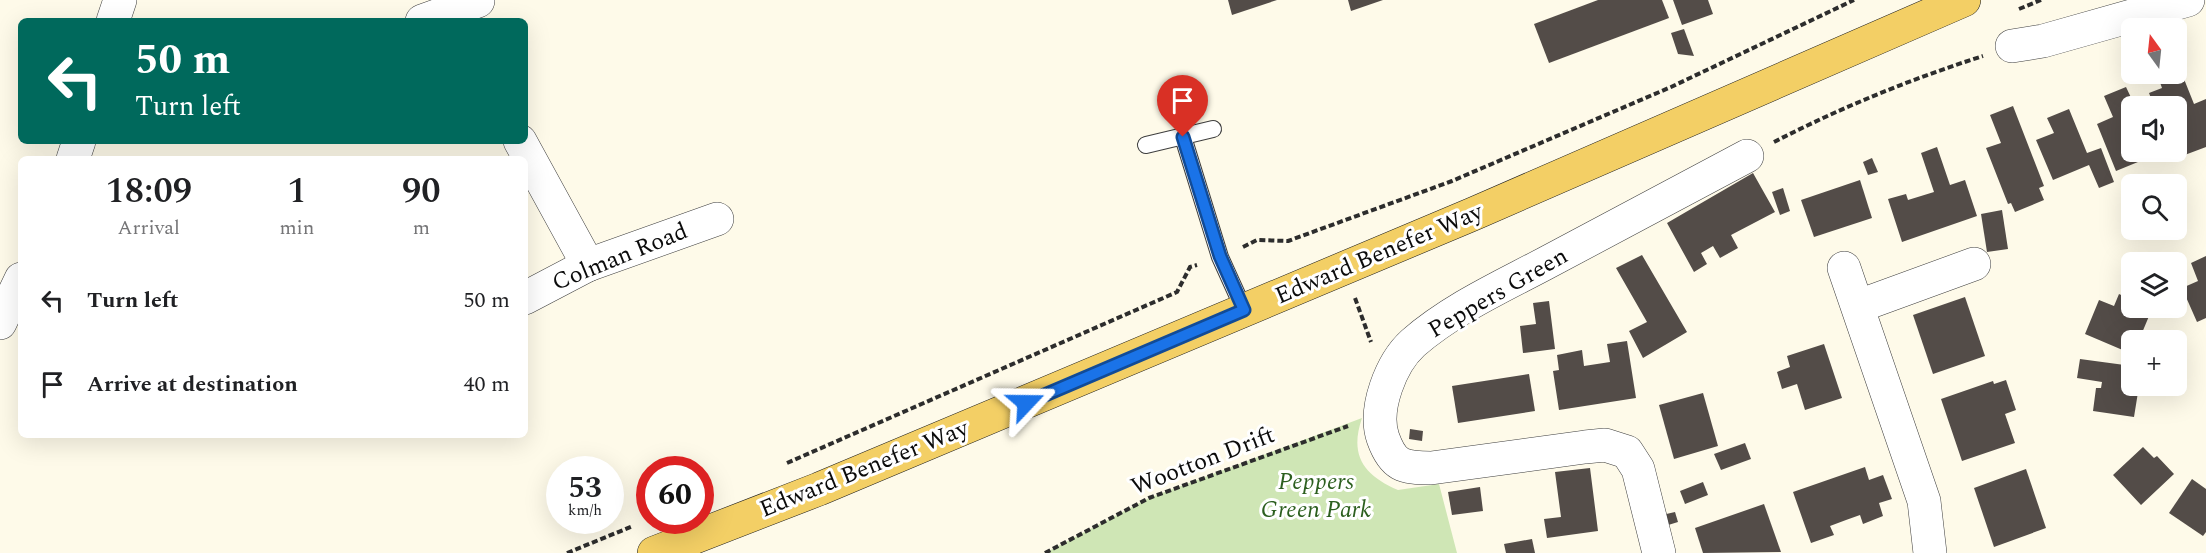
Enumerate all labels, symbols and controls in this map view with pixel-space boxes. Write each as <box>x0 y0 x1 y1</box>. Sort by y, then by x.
north arrow <box>2121 18 2187 84</box>
map controls <box>2121 18 2187 396</box>
text: 50 m <box>135 29 230 92</box>
icon: left <box>36 42 114 120</box>
pin <box>1157 75 1208 137</box>
icon: arrive <box>1166 84 1199 117</box>
text: Turn left <box>135 86 241 128</box>
button: sound <box>2121 96 2187 162</box>
text: 18:09 <box>105 164 192 219</box>
text: 1 <box>287 164 307 219</box>
text: 90 <box>402 164 441 219</box>
button: search <box>2121 174 2187 240</box>
street label: Edward Benefer Way <box>1270 193 1490 314</box>
text: Arrival <box>118 213 180 243</box>
text: min <box>280 213 315 243</box>
text: m <box>413 213 430 243</box>
street label: Colman Road <box>547 213 693 301</box>
street label: Peppers Green <box>1421 238 1575 348</box>
button: layers <box>2121 252 2187 318</box>
icon: left <box>36 284 69 317</box>
text: Turn left <box>87 284 179 317</box>
text: 50 m <box>464 284 510 317</box>
button: + <box>2121 330 2187 396</box>
icon: arrive <box>36 368 69 401</box>
text: Arrive at destination <box>87 368 298 401</box>
text: 40 m <box>464 368 510 401</box>
position arrow <box>994 371 1058 435</box>
street label: Edward Benefer Way <box>754 410 975 527</box>
street label: Wootton Drift <box>1126 417 1280 505</box>
speed limit sign: 60 <box>636 456 714 534</box>
park label: Peppers Green Park <box>1261 464 1371 528</box>
text: 53 <box>568 465 602 511</box>
text: km/h <box>568 499 602 522</box>

